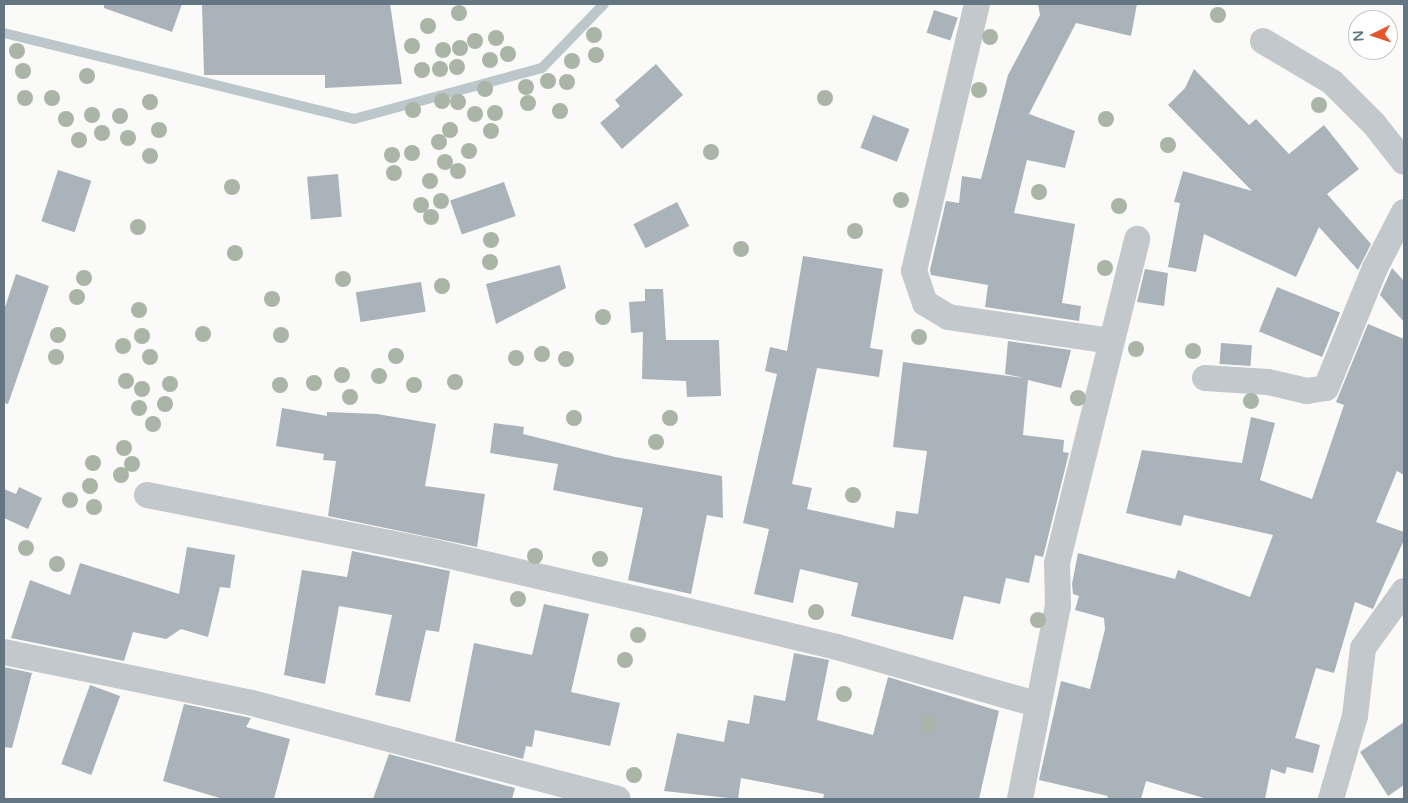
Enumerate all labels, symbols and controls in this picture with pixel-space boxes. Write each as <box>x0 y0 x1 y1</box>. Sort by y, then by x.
north arrow <box>1348 10 1398 60</box>
text: N <box>1350 30 1367 42</box>

